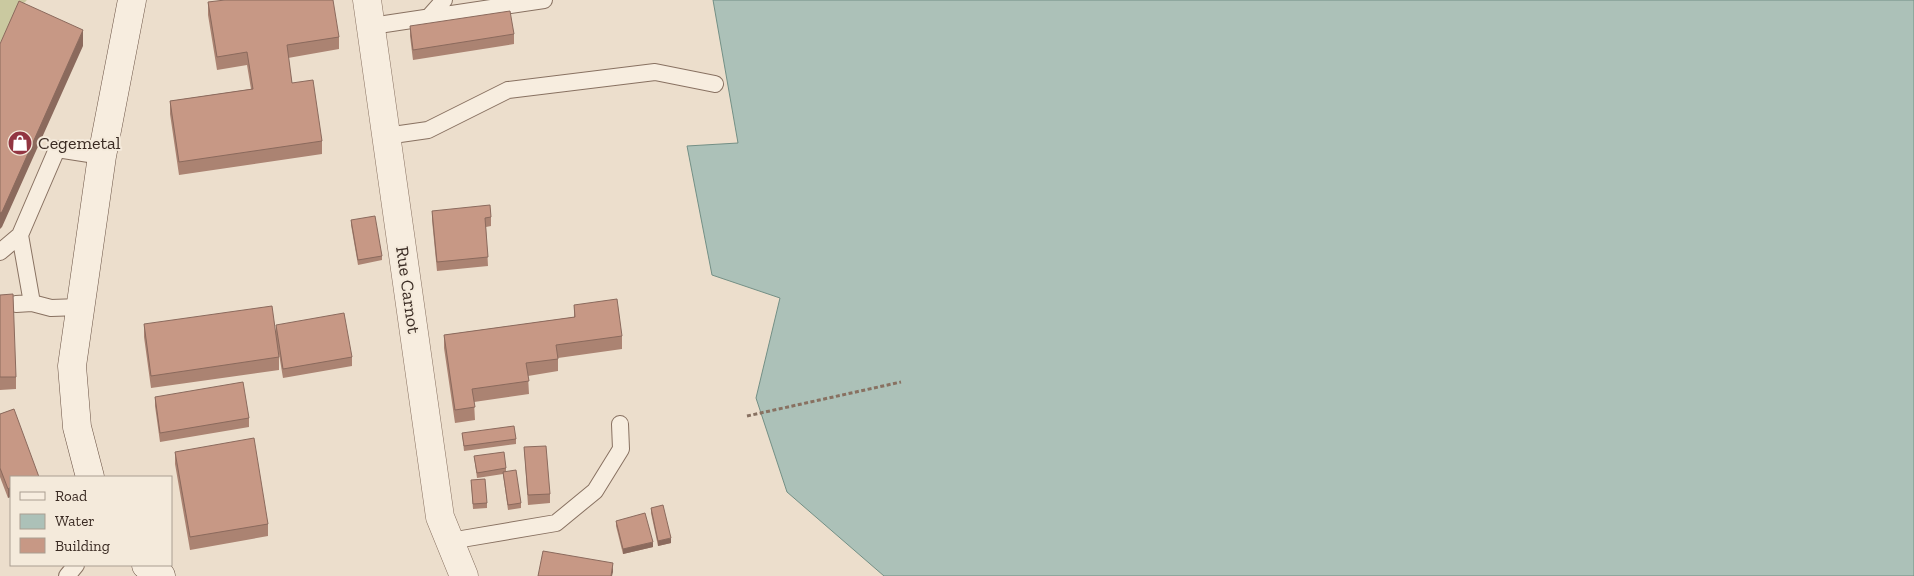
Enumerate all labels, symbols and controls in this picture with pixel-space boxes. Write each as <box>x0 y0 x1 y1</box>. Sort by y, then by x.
shop icon: Cegemetal <box>7 130 33 156</box>
place label: Cegemetal <box>38 132 121 154</box>
street label: Rue Carnot <box>391 245 425 335</box>
legend <box>10 476 172 566</box>
text: Road <box>55 487 88 505</box>
text: Water <box>55 512 95 530</box>
text: Building <box>55 537 110 555</box>

